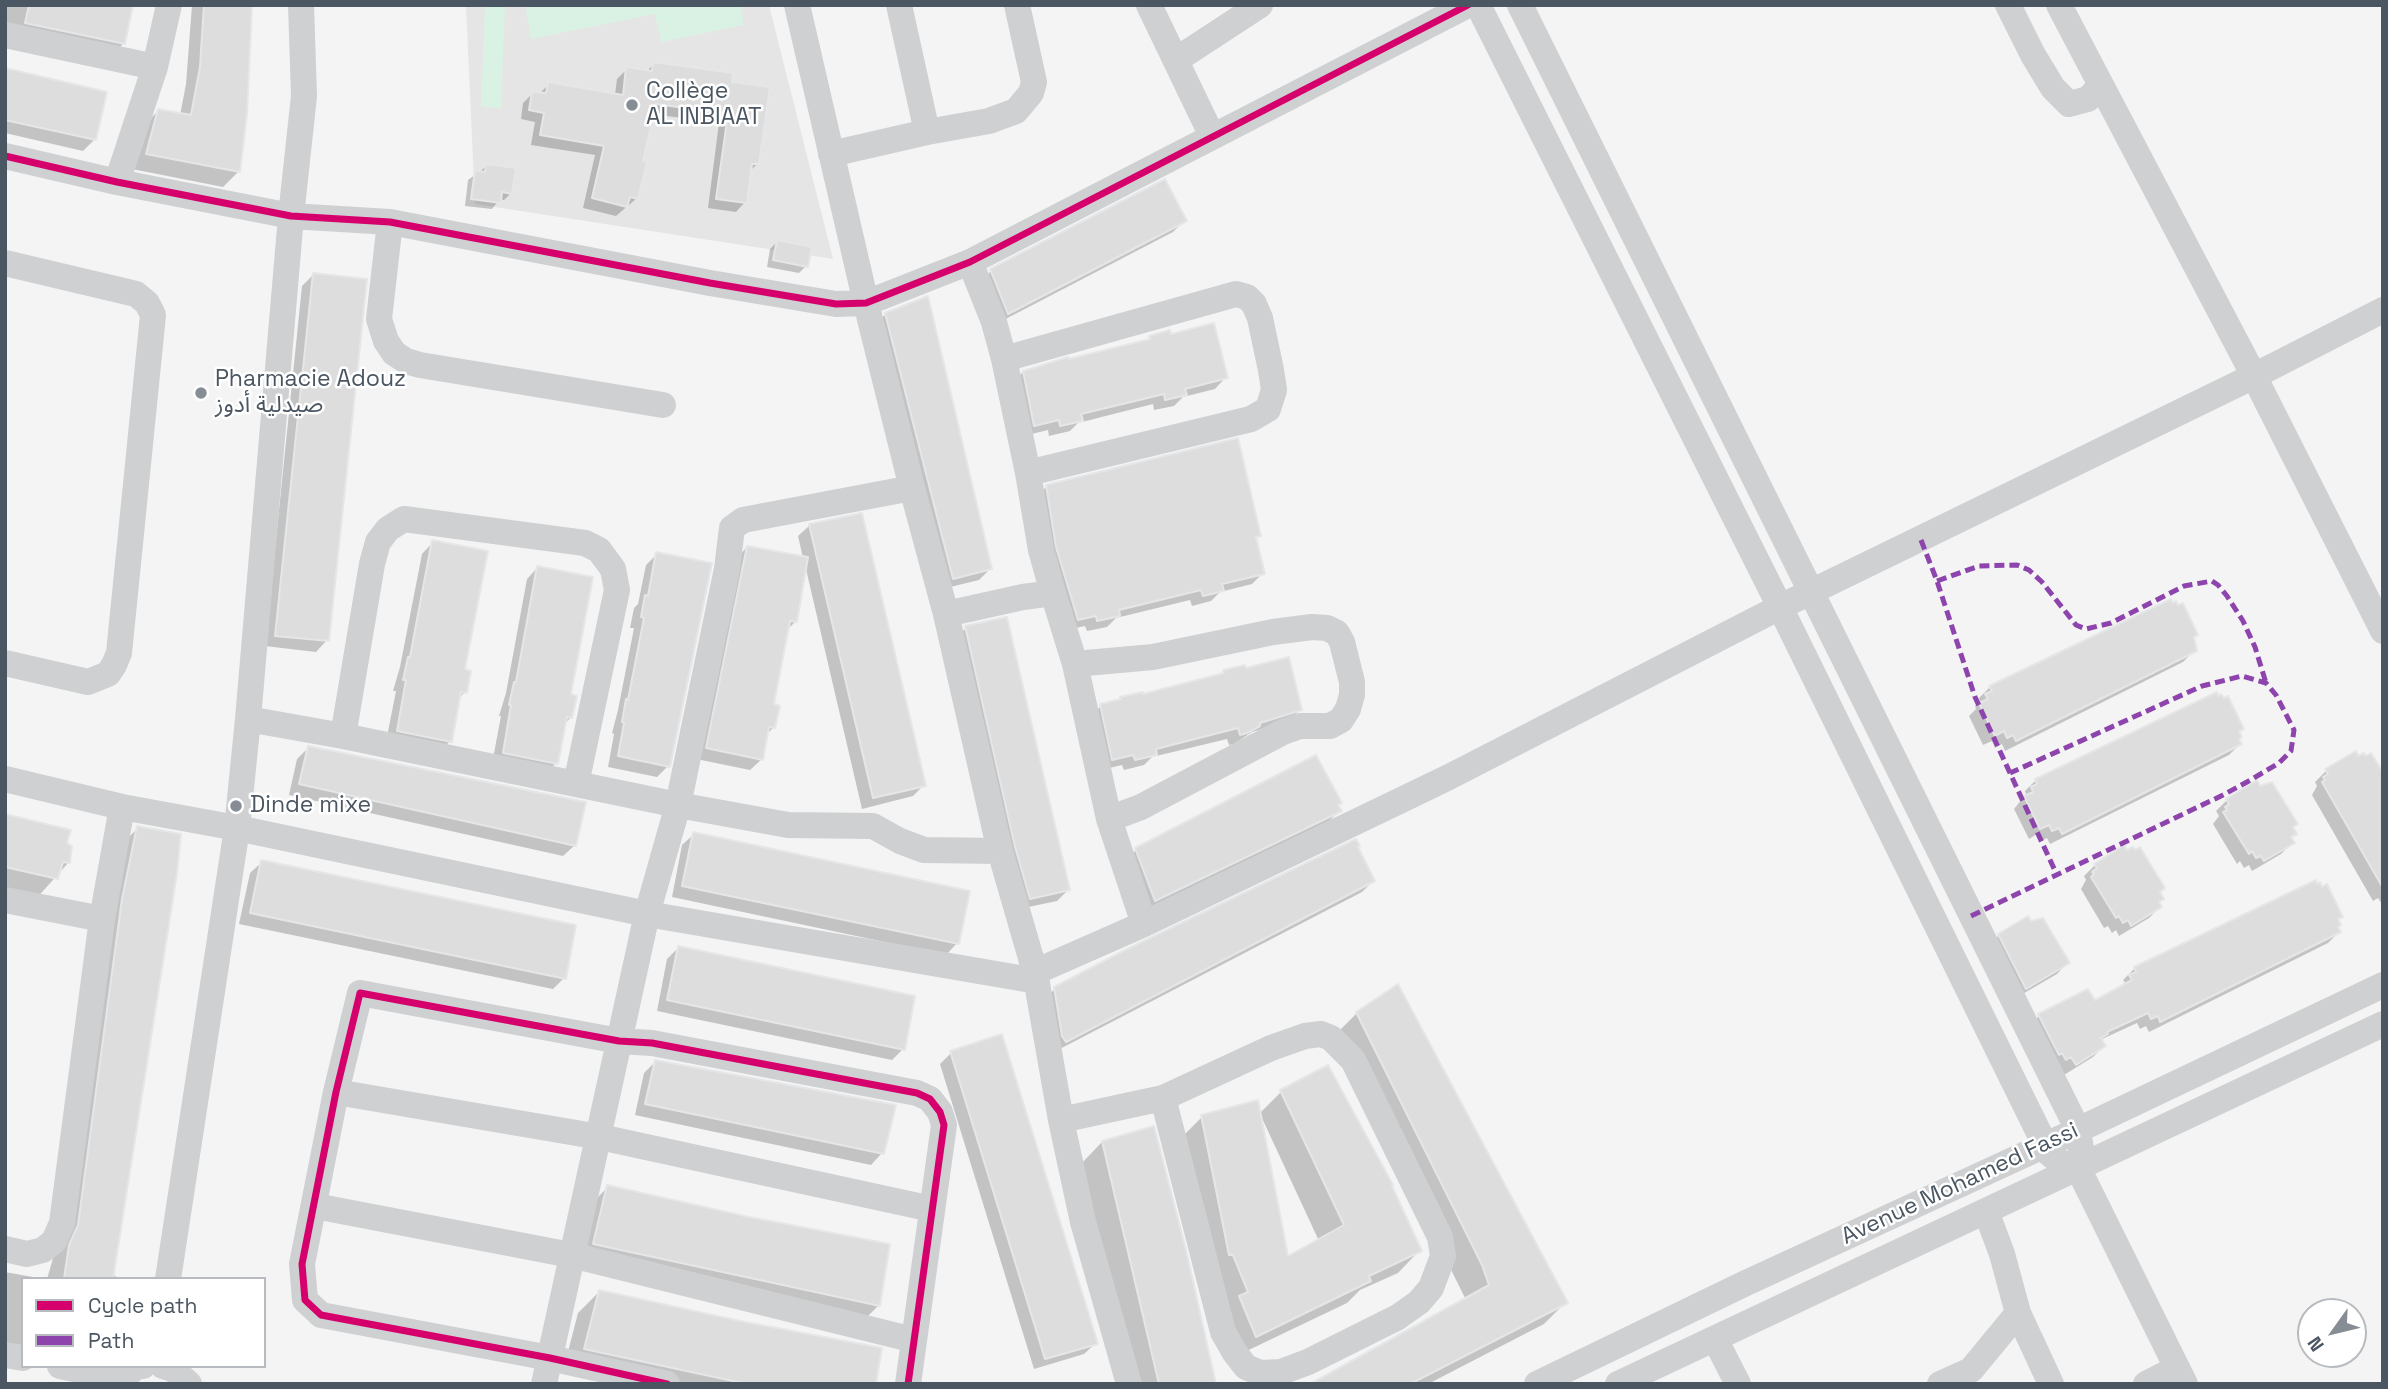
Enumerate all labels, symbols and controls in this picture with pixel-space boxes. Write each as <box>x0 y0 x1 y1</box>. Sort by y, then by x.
place label: Collège AL INBIAAT <box>646 78 761 132</box>
marker: Collège AL INBIAAT <box>624 97 640 113</box>
place label: Pharmacie Adouz صيدلية أدوز <box>215 366 406 420</box>
marker: Pharmacie Adouz صيدلية أدوز <box>193 385 209 401</box>
place label: Dinde mixe <box>250 792 371 820</box>
marker: Dinde mixe <box>228 798 244 814</box>
street label: Avenue Mohamed Fassi <box>1837 1117 2083 1251</box>
legend <box>21 1277 266 1368</box>
text: Cycle path <box>88 1292 197 1319</box>
north arrow <box>2297 1298 2367 1368</box>
text: Path <box>88 1327 134 1354</box>
text: N <box>2302 1332 2330 1356</box>

